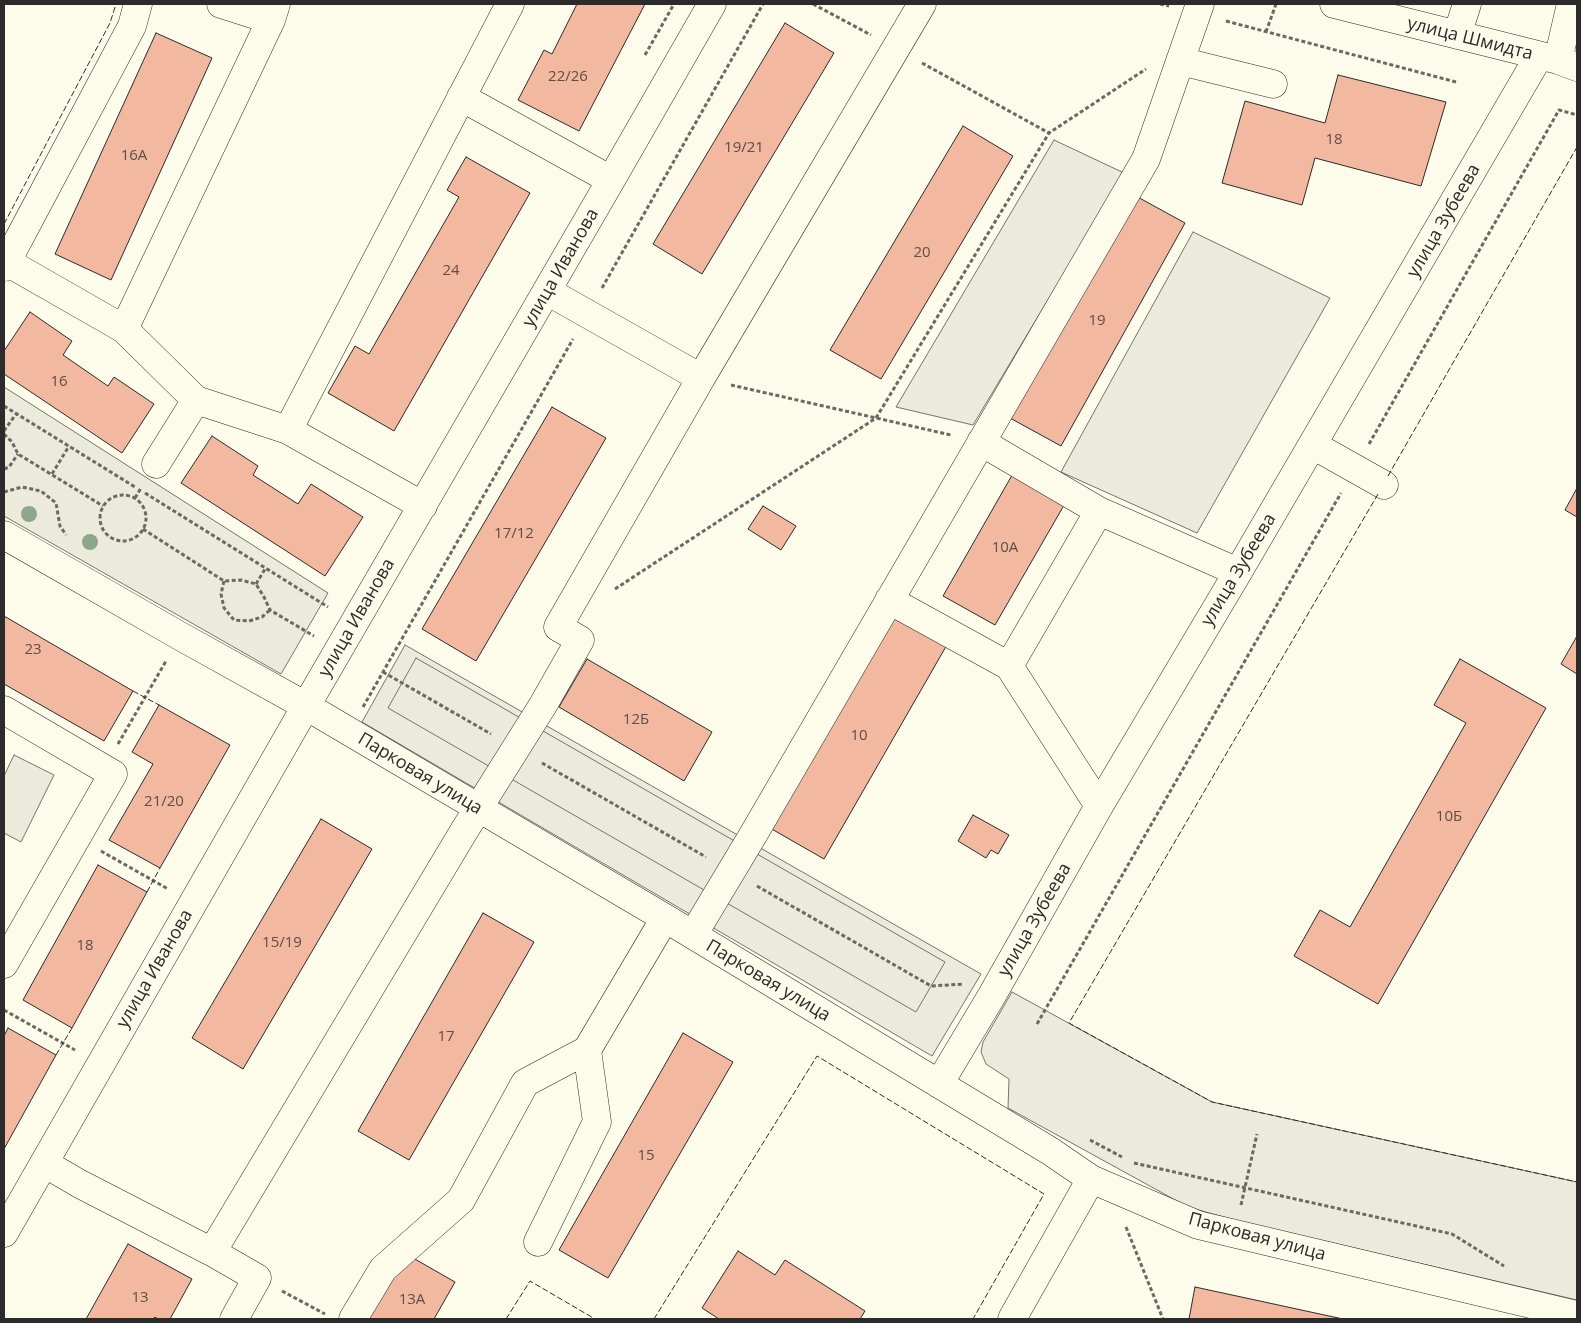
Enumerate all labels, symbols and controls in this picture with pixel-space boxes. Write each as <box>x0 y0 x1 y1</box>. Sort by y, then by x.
street label: улица Шмидта <box>1405 13 1535 65</box>
house number: 22/26 <box>548 68 588 86</box>
house number: 18 <box>1325 131 1343 149</box>
house number: 19/21 <box>724 139 764 157</box>
house number: 16А <box>121 147 147 165</box>
street label: улица Зубеева <box>1403 160 1485 282</box>
street label: улица Иванова <box>518 205 604 331</box>
house number: 20 <box>913 244 931 262</box>
house number: 24 <box>442 262 460 280</box>
house number: 19 <box>1088 312 1106 330</box>
house number: 16 <box>50 373 68 391</box>
street label: улица Зубеева <box>1197 510 1281 630</box>
house number: 17/12 <box>494 525 534 543</box>
house number: 10А <box>992 539 1018 557</box>
street label: улица Иванова <box>314 555 400 681</box>
house number: 23 <box>24 641 42 659</box>
house number: 12Б <box>623 711 649 729</box>
house number: 10 <box>850 727 868 745</box>
street label: Парковая улица <box>354 728 486 820</box>
house number: 21/20 <box>144 793 184 811</box>
house number: 10Б <box>1436 808 1462 826</box>
street label: улица Зубеева <box>994 859 1076 981</box>
street label: улица Иванова <box>112 906 198 1032</box>
house number: 15/19 <box>262 934 302 952</box>
street label: Парковая улица <box>702 935 834 1027</box>
house number: 18 <box>76 937 94 955</box>
house number: 17 <box>437 1028 455 1046</box>
house number: 15 <box>637 1147 655 1165</box>
street label: Парковая улица <box>1186 1208 1328 1266</box>
house number: 13 <box>131 1289 149 1307</box>
house number: 13А <box>399 1291 425 1309</box>

